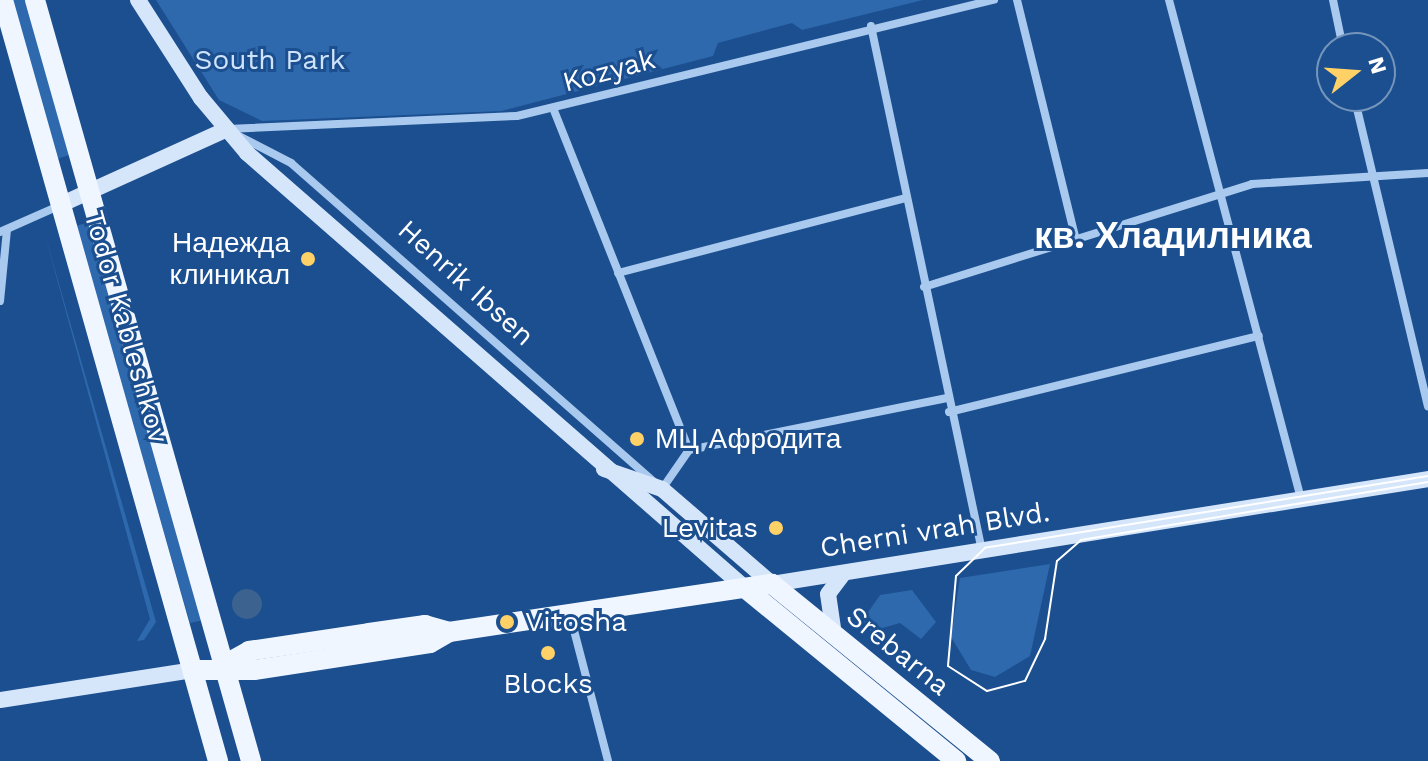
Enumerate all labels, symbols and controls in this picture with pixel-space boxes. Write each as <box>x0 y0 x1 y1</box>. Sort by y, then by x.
north arrow <box>1316 32 1396 112</box>
park label: South Park <box>195 43 345 77</box>
street label: Kozyak <box>559 43 659 99</box>
text: N <box>1363 54 1392 77</box>
street label: Todor Kableshkov <box>77 207 175 447</box>
street label: Henrik Ibsen <box>391 213 541 353</box>
district label: кв. Хладилника <box>1034 215 1312 259</box>
place label: Надежда клиникал <box>170 226 290 292</box>
marker: Надежда клиникал <box>297 248 319 270</box>
place label: МЦ Афродита <box>655 422 841 456</box>
marker: МЦ Афродита <box>626 428 648 450</box>
street label: Cherni vrah Blvd. <box>817 495 1053 565</box>
place label: Levitas <box>662 511 758 545</box>
marker: Levitas <box>765 517 787 539</box>
street label: Srebarna <box>840 599 956 703</box>
place label: Vitosha <box>525 605 627 639</box>
marker: Vitosha <box>496 611 518 633</box>
marker: Blocks <box>537 642 559 664</box>
place label: Blocks <box>503 667 593 701</box>

